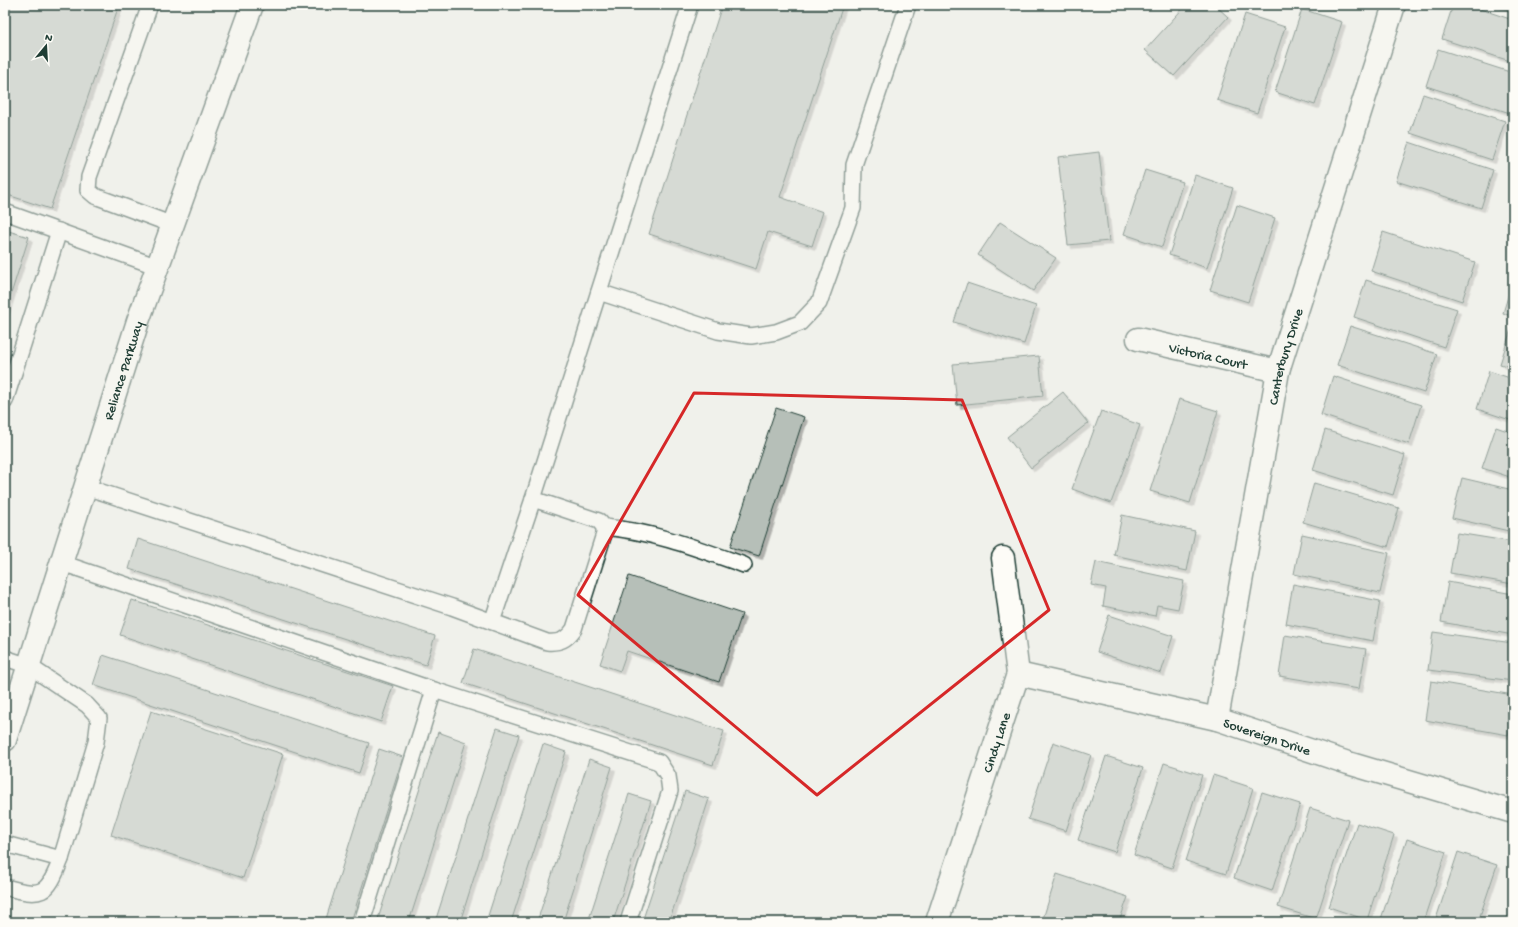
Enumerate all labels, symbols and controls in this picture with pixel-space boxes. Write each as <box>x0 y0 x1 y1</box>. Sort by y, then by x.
north arrow <box>26 26 66 66</box>
text: N <box>43 32 54 45</box>
street label: Canterbury Drive <box>1266 306 1309 407</box>
street label: Reliance Parkway <box>101 319 148 422</box>
street label: Victoria Court <box>1166 340 1250 375</box>
street label: Cindy Lane <box>980 710 1016 775</box>
street label: Sovereign Drive <box>1221 716 1313 761</box>

